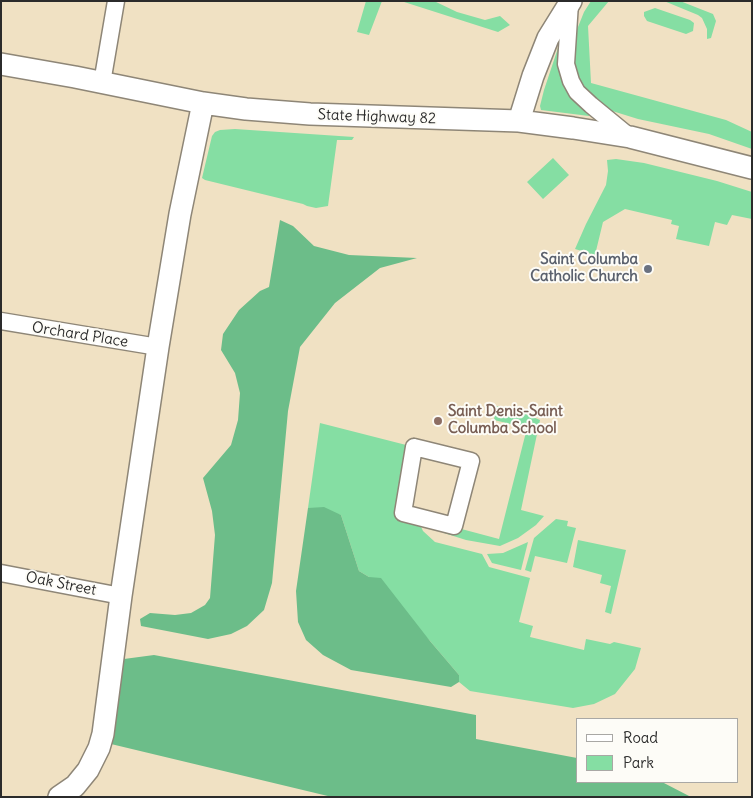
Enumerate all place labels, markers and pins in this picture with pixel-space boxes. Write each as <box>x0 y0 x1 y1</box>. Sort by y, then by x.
place label: Saint Columba Catholic Church <box>530 251 638 286</box>
marker: Saint Columba Catholic Church <box>642 263 654 275</box>
place label: Saint Denis-Saint Columba School <box>448 403 563 438</box>
marker: Saint Denis-Saint Columba School <box>432 415 444 427</box>

